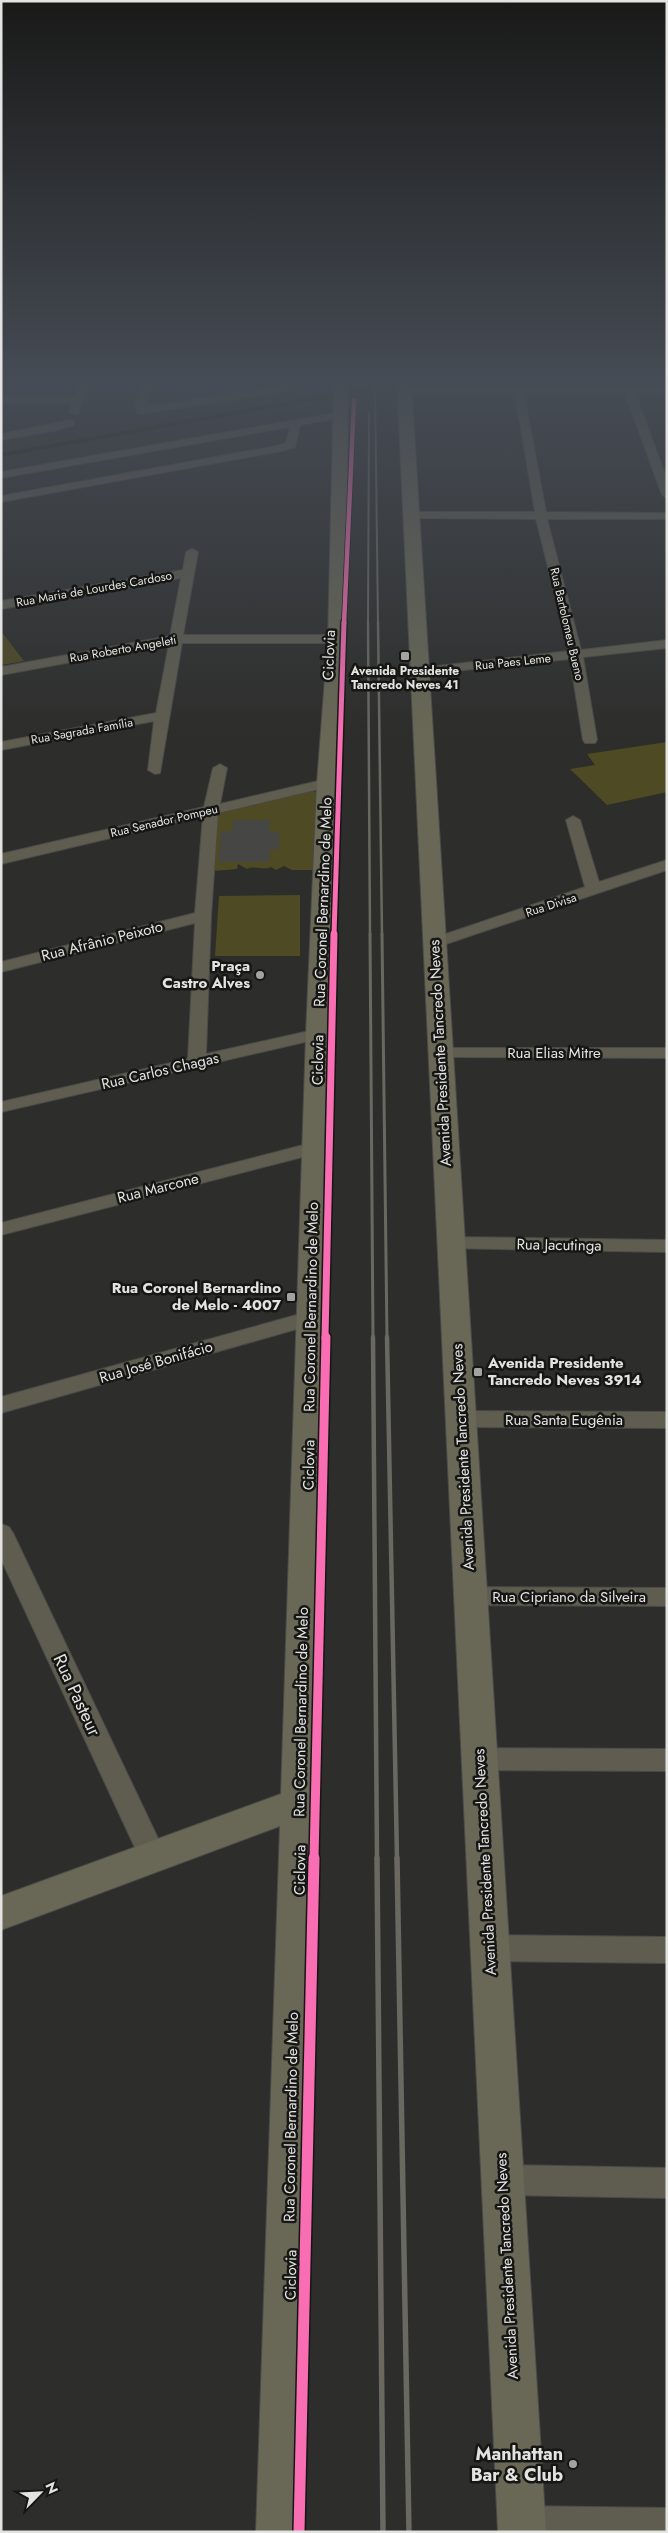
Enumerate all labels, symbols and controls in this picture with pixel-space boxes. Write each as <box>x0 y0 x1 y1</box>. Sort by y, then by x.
street label: Rua Maria de Lourdes Cardoso <box>15 566 174 612</box>
street label: Rua Bartolomeu Bueno <box>545 566 589 683</box>
street label: Ciclovia <box>317 629 341 681</box>
street label: Rua Roberto Angeleti <box>68 631 178 667</box>
street label: Rua Paes Leme <box>474 649 552 675</box>
marker: Avenida Presidente Tancredo Neves 41 <box>399 650 411 662</box>
place label: Avenida Presidente Tancredo Neves 41 <box>350 662 459 694</box>
street label: Rua Sagrada Família <box>30 713 135 749</box>
street label: Rua Coronel Bernardino de Melo <box>308 797 338 1007</box>
street label: Rua Senador Pompeu <box>108 800 220 842</box>
street label: Rua Divisa <box>523 888 579 922</box>
street label: Rua Afrânio Peixoto <box>39 915 165 967</box>
street label: Avenida Presidente Tancredo Neves <box>423 939 457 1167</box>
place label: Praça Castro Alves <box>162 955 250 994</box>
marker: Praça Castro Alves <box>254 969 266 981</box>
street label: Ciclovia <box>307 1035 329 1085</box>
street label: Rua Elias Mitre <box>507 1042 601 1064</box>
street label: Rua Carlos Chagas <box>99 1047 221 1095</box>
street label: Rua Marcone <box>115 1167 201 1209</box>
street label: Rua Coronel Bernardino de Melo <box>298 1202 324 1412</box>
street label: Rua Jacutinga <box>516 1233 602 1257</box>
place label: Rua Coronel Bernardino de Melo - 4007 <box>112 1277 282 1316</box>
marker: Rua Coronel Bernardino de Melo - 4007 <box>285 1291 297 1303</box>
street label: Rua José Bonifácio <box>97 1335 215 1389</box>
street label: Avenida Presidente Tancredo Neves <box>446 1343 480 1571</box>
place label: Avenida Presidente Tancredo Neves 3914 <box>487 1352 642 1391</box>
marker: Avenida Presidente Tancredo Neves 3914 <box>472 1366 484 1378</box>
street label: Rua Santa Eugênia <box>505 1409 623 1431</box>
street label: Ciclovia <box>298 1440 320 1490</box>
street label: Rua Cipriano da Silveira <box>492 1586 646 1608</box>
street label: Rua Coronel Bernardino de Melo <box>288 1607 314 1817</box>
street label: Rua Pasteur <box>47 1650 108 1741</box>
street label: Avenida Presidente Tancredo Neves <box>468 1748 502 1976</box>
street label: Ciclovia <box>289 1845 311 1895</box>
street label: Rua Coronel Bernardino de Melo <box>278 2012 304 2222</box>
street label: Avenida Presidente Tancredo Neves <box>490 2152 524 2380</box>
street label: Ciclovia <box>280 2250 302 2300</box>
place label: Manhattan Bar & Club <box>471 2441 563 2488</box>
marker: Manhattan Bar & Club <box>567 2458 579 2470</box>
north arrow <box>15 2468 65 2518</box>
text: N <box>40 2479 63 2497</box>

